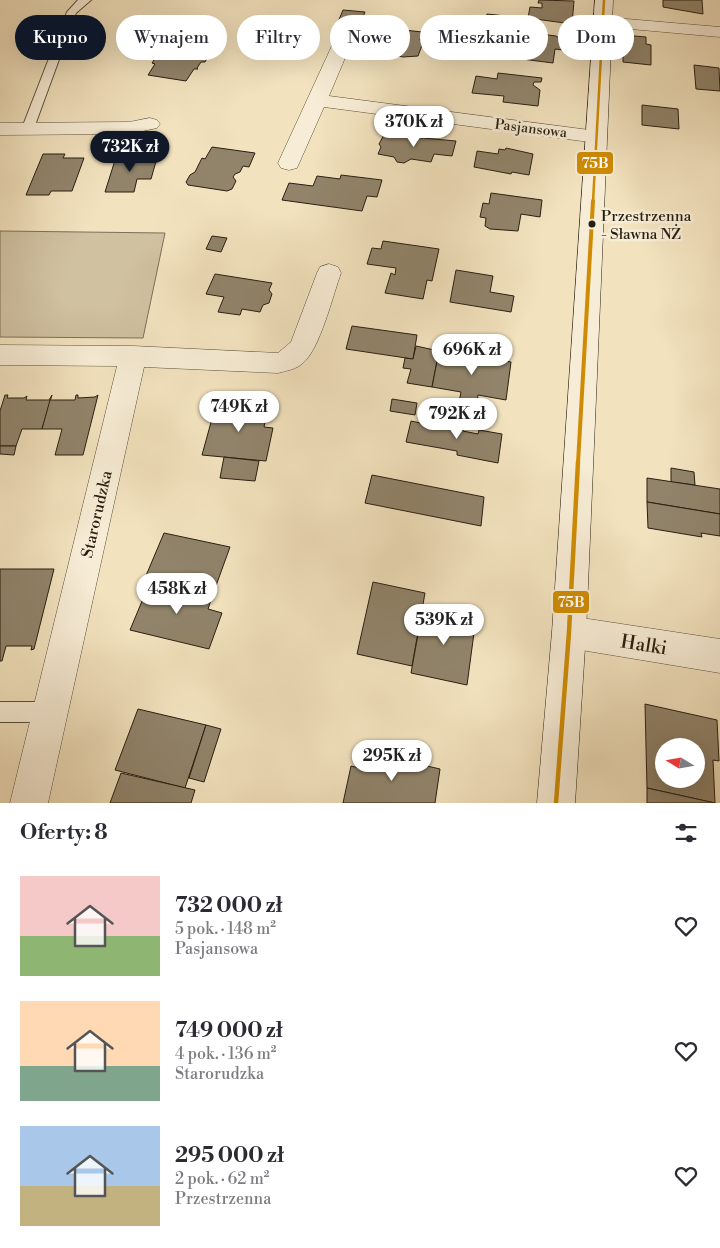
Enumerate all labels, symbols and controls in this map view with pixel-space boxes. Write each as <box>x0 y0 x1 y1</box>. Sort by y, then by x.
chip: Kupno <box>15 15 106 60</box>
chip: Wynajem <box>116 15 227 60</box>
chip: Filtry <box>237 15 320 60</box>
chip: Nowe <box>330 15 410 60</box>
chip: Mieszkanie <box>420 15 548 60</box>
chip: Dom <box>558 15 634 60</box>
pin: 370K zł <box>368 106 460 148</box>
text: 370K zł <box>385 112 443 132</box>
street label: Pasjansowa <box>494 116 569 142</box>
pin: 732K zł <box>84 130 176 173</box>
text: 732K zł <box>101 137 159 157</box>
line badge: 75B <box>576 151 614 175</box>
text: 75B <box>581 155 609 173</box>
place label: Przestrzenna - Sławna NŻ <box>601 207 692 244</box>
marker: Przestrzenna - Sławna NŻ <box>587 219 597 229</box>
pin: 696K zł <box>426 334 518 376</box>
text: 696K zł <box>443 340 501 360</box>
pin: 749K zł <box>193 390 285 433</box>
text: 749K zł <box>210 397 268 417</box>
pin: 792K zł <box>411 398 503 440</box>
text: 792K zł <box>428 404 486 424</box>
street label: Starorudzka <box>77 468 117 560</box>
pin: 458K zł <box>131 572 223 615</box>
text: 458K zł <box>147 579 207 599</box>
line badge: 75B <box>552 590 590 614</box>
text: 75B <box>557 594 585 612</box>
pin: 539K zł <box>398 604 490 646</box>
text: 539K zł <box>415 610 473 630</box>
street label: Halki <box>619 629 669 660</box>
north arrow <box>655 738 705 788</box>
map controls <box>655 738 705 788</box>
pin: 295K zł <box>346 740 438 782</box>
text: 295K zł <box>363 746 421 766</box>
icon: filters <box>672 819 700 847</box>
text: Oferty: 8 <box>20 820 108 846</box>
text: 732 000 zł <box>175 893 282 919</box>
icon: home <box>60 896 120 956</box>
icon: heart <box>672 912 700 940</box>
text: 5 pok. · 148 m² <box>175 919 276 939</box>
text: Pasjansowa <box>175 939 258 959</box>
text: 749 000 zł <box>175 1018 283 1044</box>
icon: home <box>60 1021 120 1081</box>
icon: heart <box>672 1037 700 1065</box>
text: 4 pok. · 136 m² <box>175 1044 276 1064</box>
text: Starorudzka <box>175 1064 264 1084</box>
text: 295 000 zł <box>175 1143 284 1169</box>
icon: home <box>60 1146 120 1206</box>
icon: heart <box>672 1162 700 1190</box>
text: 2 pok. · 62 m² <box>175 1169 269 1189</box>
text: Przestrzenna <box>175 1189 271 1209</box>

